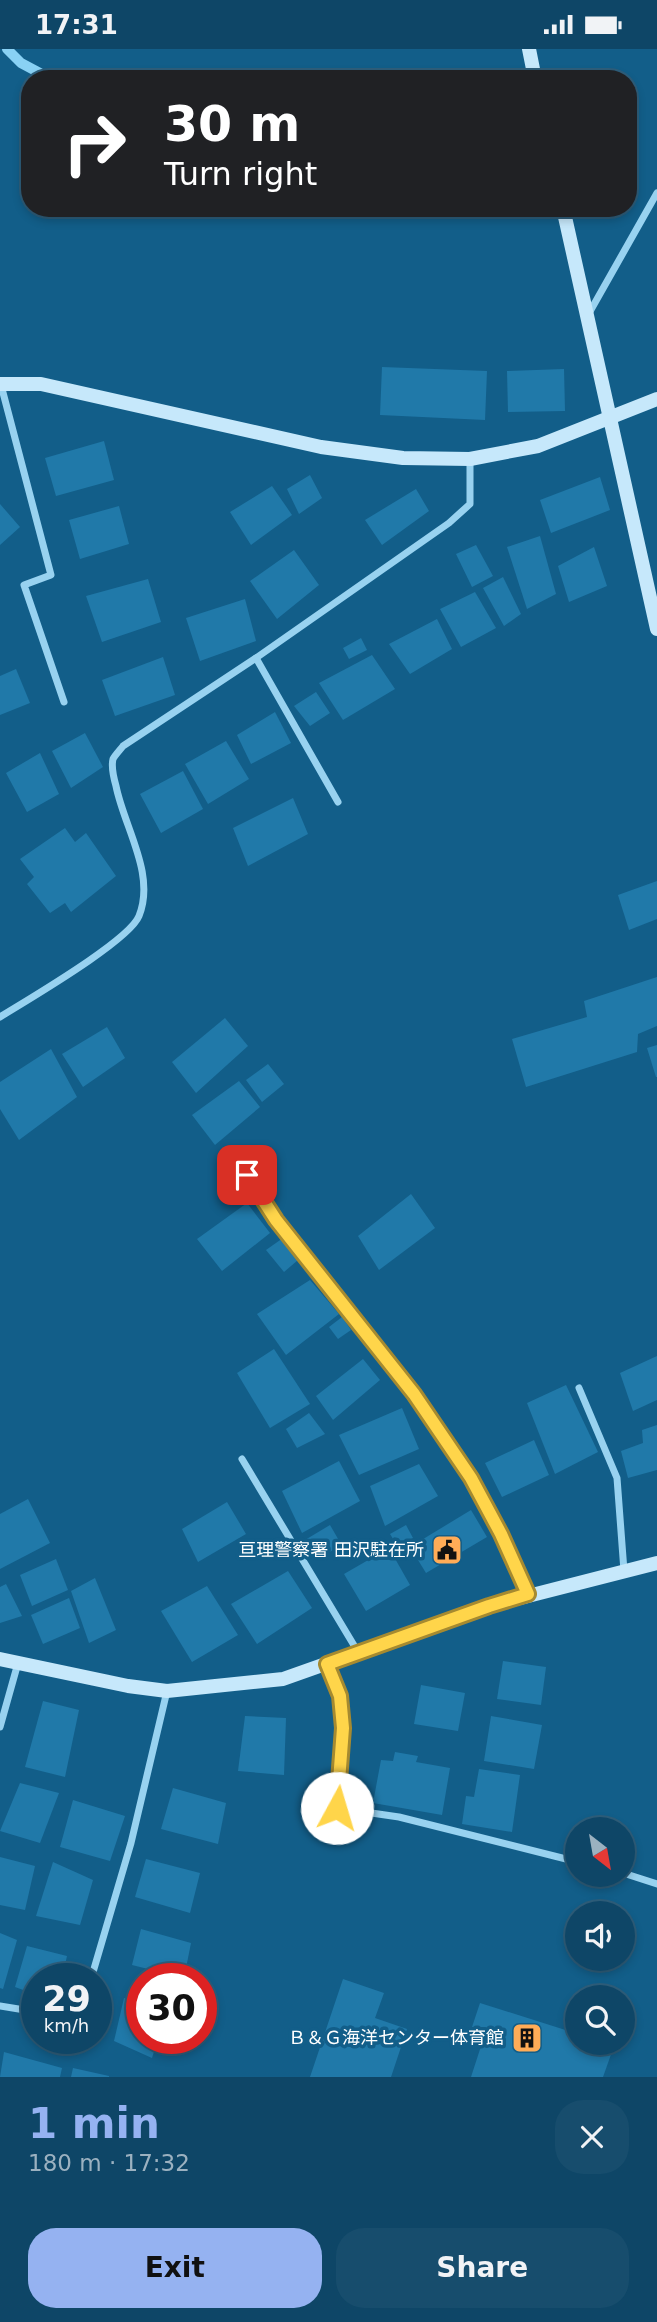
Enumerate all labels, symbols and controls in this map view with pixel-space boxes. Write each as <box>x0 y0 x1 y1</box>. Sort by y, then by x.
text: 17:31 <box>35 10 118 40</box>
text: 30 m <box>164 96 300 153</box>
icon: right <box>49 98 140 189</box>
text: Turn right <box>164 155 317 193</box>
pin <box>217 1145 277 1205</box>
icon: arrive <box>228 1156 266 1194</box>
public building icon: 亘理警察署 田沢駐在所 <box>430 1533 464 1567</box>
place label: 亘理警察署 田沢駐在所 <box>238 1539 424 1560</box>
position arrow <box>300 1771 374 1845</box>
north arrow <box>565 1817 635 1887</box>
map controls <box>565 1817 635 2055</box>
button: sound <box>565 1901 635 1971</box>
speed limit sign: 30 <box>126 1963 217 2054</box>
text: 29 <box>42 1979 91 2019</box>
button: search <box>565 1985 635 2055</box>
text: km/h <box>44 2015 89 2036</box>
building icon: Ｂ＆Ｇ海洋センター体育館 <box>510 2021 544 2055</box>
place label: Ｂ＆Ｇ海洋センター体育館 <box>288 2027 504 2048</box>
text: 1 min <box>28 2099 160 2148</box>
button: close <box>555 2100 629 2174</box>
text: 180 m · 17:32 <box>28 2150 190 2176</box>
button: Exit <box>28 2228 322 2308</box>
button: Share <box>336 2228 629 2308</box>

